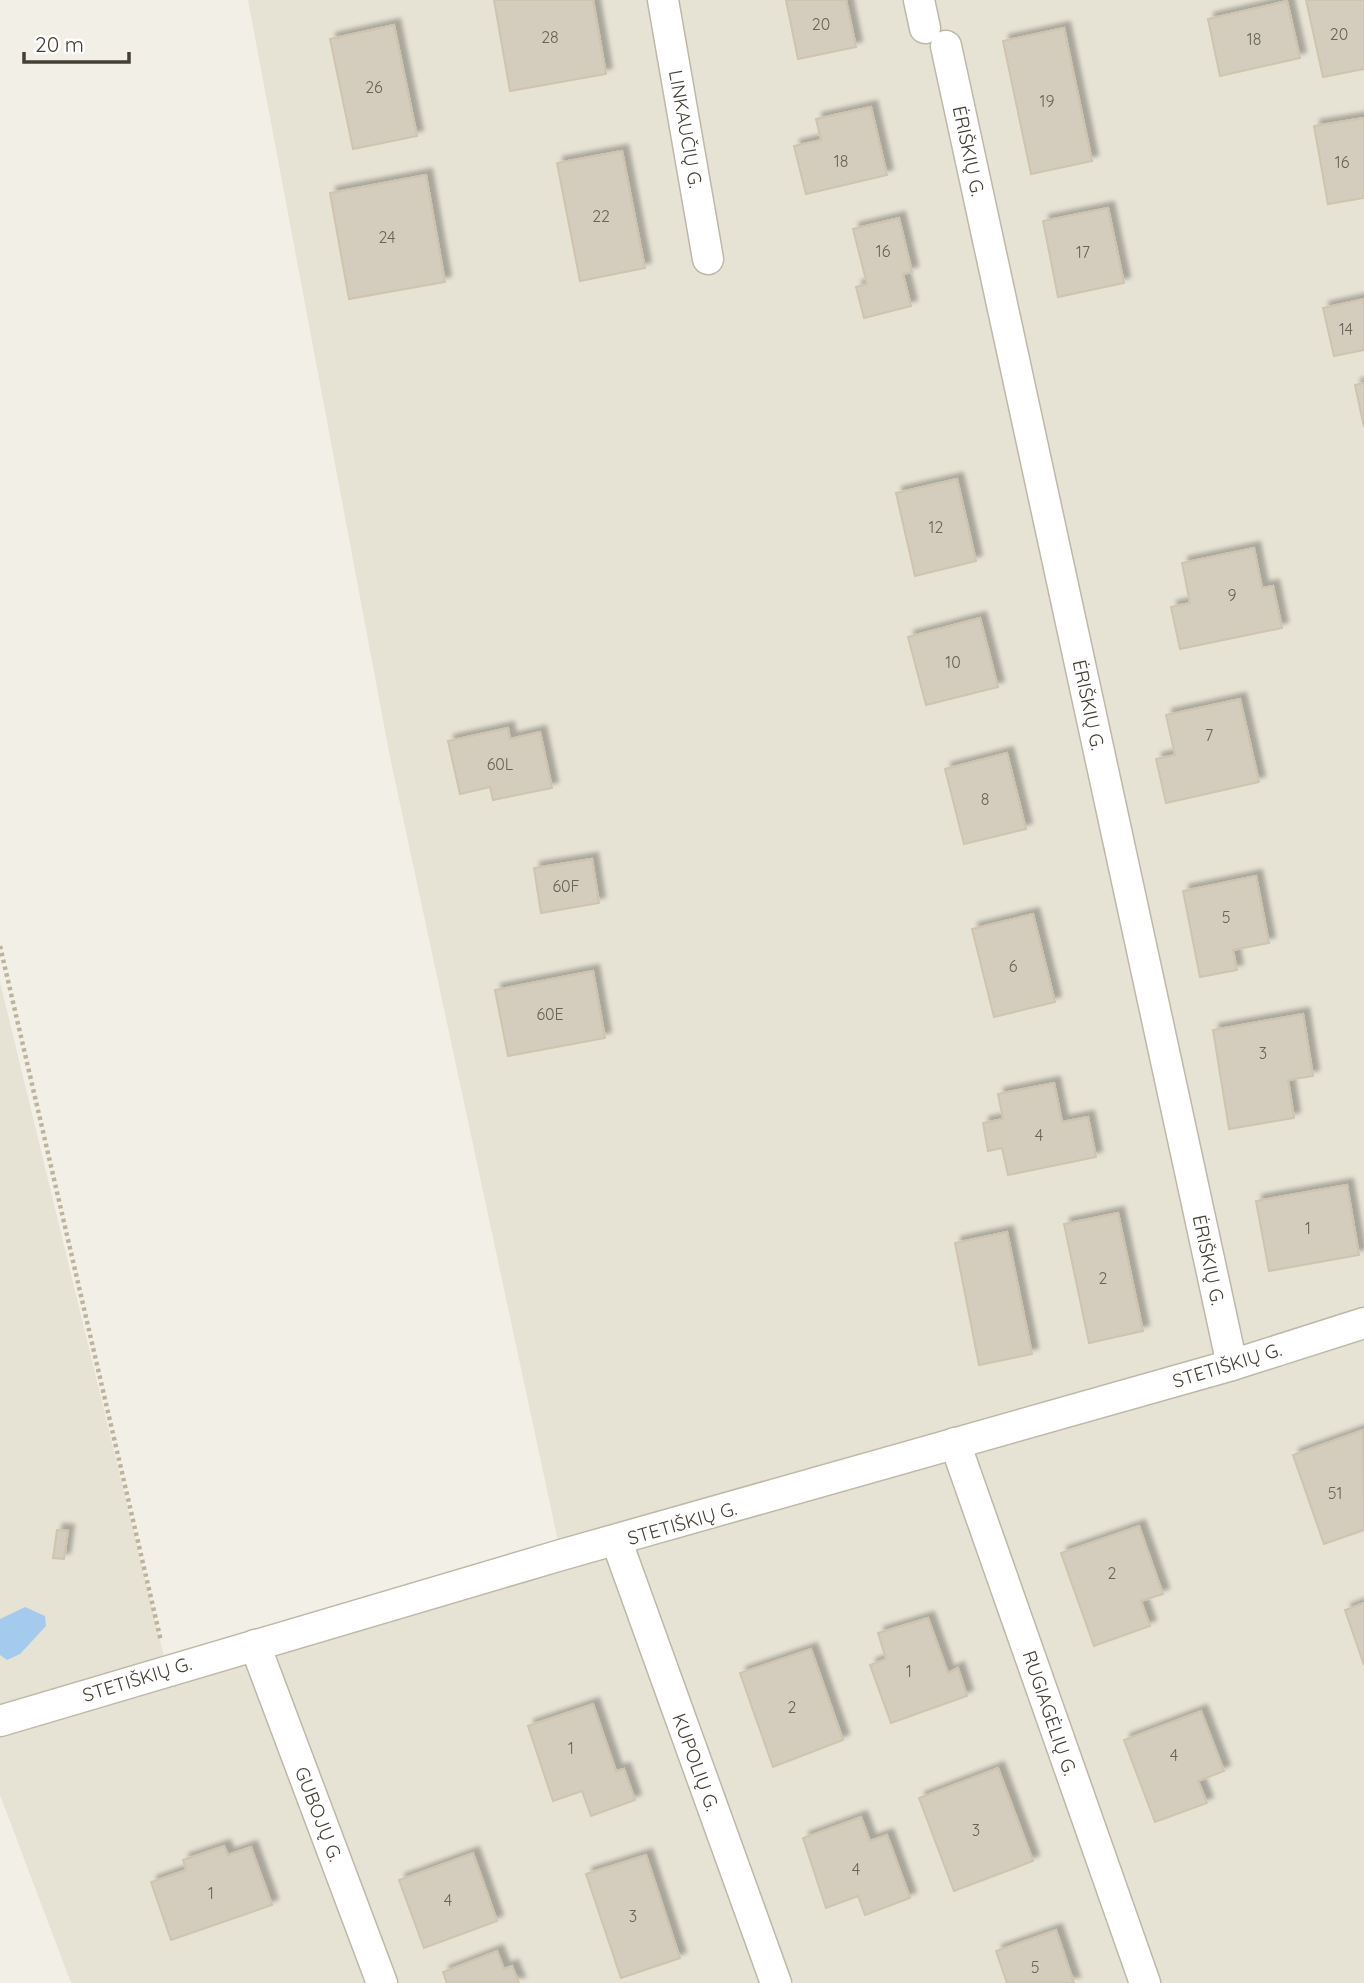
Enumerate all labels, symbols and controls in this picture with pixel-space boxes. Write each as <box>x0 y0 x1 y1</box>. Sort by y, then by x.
house number: 20 <box>812 14 830 34</box>
scale bar <box>24 21 130 65</box>
house number: 20 <box>1330 24 1348 44</box>
house number: 28 <box>541 27 559 47</box>
house number: 18 <box>1247 29 1261 49</box>
text: 20 m <box>35 31 84 57</box>
street label: LINKAUČIŲ G. <box>664 68 708 190</box>
house number: 26 <box>365 77 383 97</box>
house number: 19 <box>1040 91 1054 111</box>
street label: ĖRIŠKIŲ G. <box>948 104 990 198</box>
house number: 18 <box>834 151 848 171</box>
house number: 16 <box>1335 152 1350 172</box>
house number: 22 <box>592 206 610 226</box>
house number: 24 <box>378 227 396 247</box>
house number: 16 <box>876 241 891 261</box>
house number: 17 <box>1076 242 1090 262</box>
house number: 14 <box>1339 319 1353 339</box>
house number: 12 <box>929 517 944 537</box>
house number: 9 <box>1228 585 1237 605</box>
house number: 10 <box>945 652 961 672</box>
street label: ĖRIŠKIŲ G. <box>1068 658 1110 752</box>
house number: 7 <box>1205 725 1213 745</box>
house number: 60L <box>487 754 514 774</box>
house number: 8 <box>981 789 989 809</box>
house number: 60F <box>552 876 580 896</box>
house number: 5 <box>1222 907 1230 927</box>
house number: 6 <box>1009 956 1018 976</box>
house number: 60E <box>536 1004 564 1024</box>
house number: 3 <box>1259 1043 1267 1063</box>
house number: 4 <box>1035 1125 1043 1145</box>
street label: ĖRIŠKIŲ G. <box>1188 1213 1230 1307</box>
house number: 1 <box>1305 1218 1311 1238</box>
house number: 2 <box>1099 1268 1108 1288</box>
street label: STETIŠKIŲ G. <box>1170 1337 1284 1393</box>
house number: 51 <box>1328 1483 1342 1503</box>
street label: STETIŠKIŲ G. <box>624 1496 740 1550</box>
house number: 2 <box>1108 1563 1117 1583</box>
street label: RUGIAGĖLIŲ G. <box>1017 1647 1083 1779</box>
street label: STETIŠKIŲ G. <box>80 1651 194 1707</box>
house number: 1 <box>906 1661 912 1681</box>
house number: 2 <box>788 1697 797 1717</box>
street label: KUPOLIŲ G. <box>667 1710 725 1814</box>
house number: 1 <box>568 1738 574 1758</box>
house number: 4 <box>1170 1745 1178 1765</box>
street label: GUBOJŲ G. <box>290 1763 348 1865</box>
house number: 3 <box>972 1820 980 1840</box>
house number: 4 <box>852 1859 860 1879</box>
house number: 1 <box>208 1883 214 1903</box>
house number: 4 <box>444 1890 452 1910</box>
house number: 3 <box>629 1906 637 1926</box>
house number: 5 <box>1031 1957 1039 1977</box>

